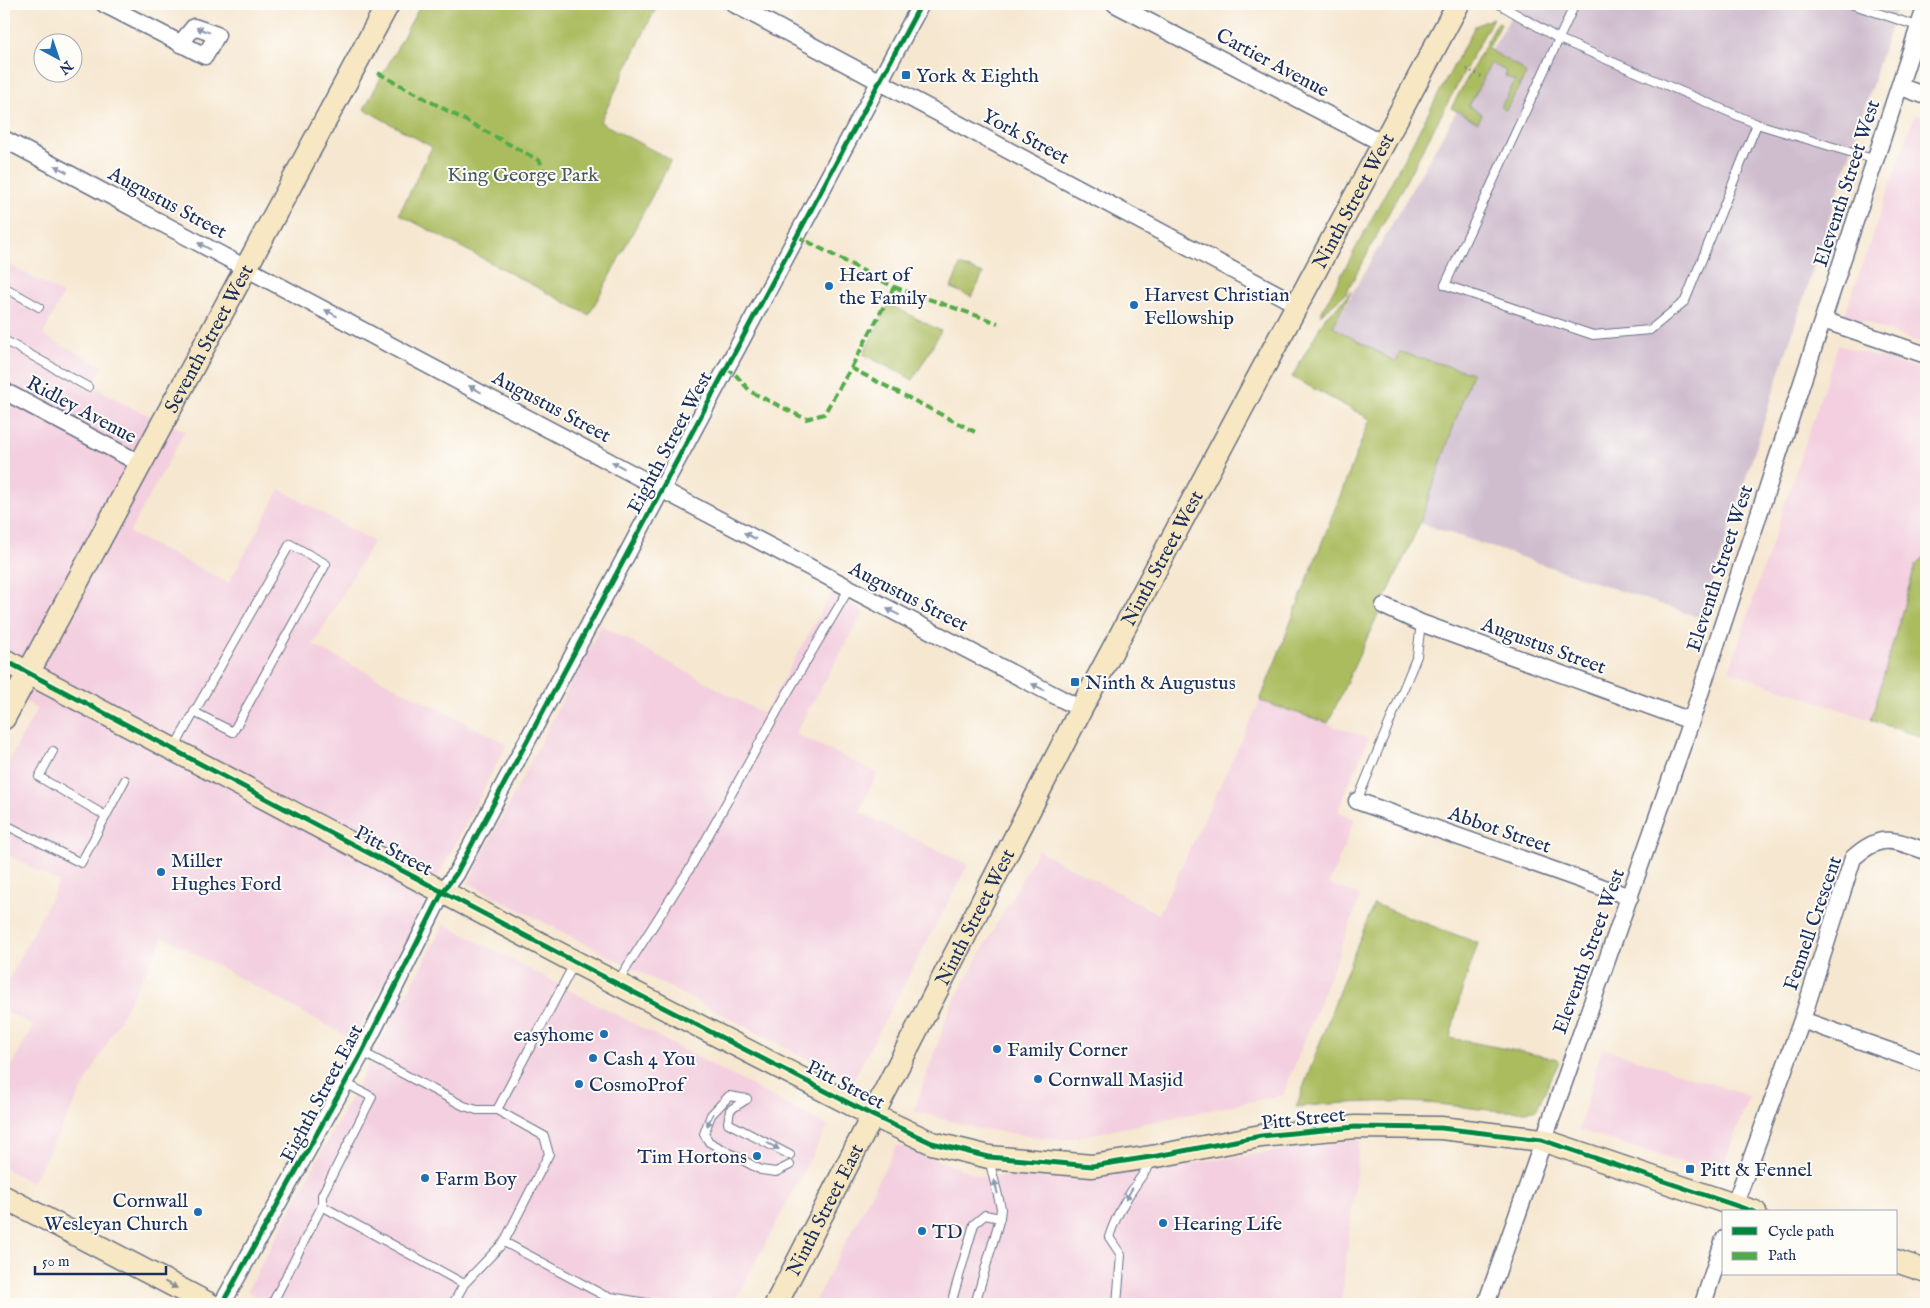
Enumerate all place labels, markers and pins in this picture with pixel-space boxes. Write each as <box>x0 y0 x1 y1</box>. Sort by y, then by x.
place label: York & Eighth <box>916 64 1039 89</box>
marker: York & Eighth <box>900 69 912 81</box>
place label: Heart of the Family <box>839 263 927 311</box>
marker: Heart of the Family <box>823 280 835 292</box>
place label: Harvest Christian Fellowship <box>1144 283 1290 331</box>
marker: Harvest Christian Fellowship <box>1128 299 1140 311</box>
place label: Ninth & Augustus <box>1085 671 1236 696</box>
marker: Ninth & Augustus <box>1069 676 1081 688</box>
place label: Miller Hughes Ford <box>171 849 282 897</box>
marker: Miller Hughes Ford <box>155 866 167 878</box>
place label: easyhome <box>514 1023 594 1048</box>
marker: easyhome <box>598 1028 610 1040</box>
place label: Family Corner <box>1007 1038 1128 1063</box>
marker: Family Corner <box>991 1043 1003 1055</box>
place label: Cash 4 You <box>603 1047 696 1072</box>
marker: Cash 4 You <box>587 1052 599 1064</box>
place label: Cornwall Masjid <box>1048 1068 1183 1093</box>
place label: CosmoProf <box>589 1073 688 1098</box>
marker: Cornwall Masjid <box>1032 1073 1044 1085</box>
marker: CosmoProf <box>573 1078 585 1090</box>
place label: Tim Hortons <box>637 1145 747 1170</box>
marker: Tim Hortons <box>751 1150 763 1162</box>
place label: Pitt & Fennel <box>1700 1158 1813 1183</box>
marker: Pitt & Fennel <box>1684 1163 1696 1175</box>
place label: Farm Boy <box>435 1167 517 1192</box>
marker: Farm Boy <box>419 1172 431 1184</box>
place label: Cornwall Wesleyan Church <box>44 1189 189 1237</box>
marker: Cornwall Wesleyan Church <box>192 1206 204 1218</box>
place label: Hearing Life <box>1173 1212 1282 1237</box>
marker: Hearing Life <box>1157 1217 1169 1229</box>
place label: TD <box>932 1220 963 1245</box>
marker: TD <box>916 1225 928 1237</box>

